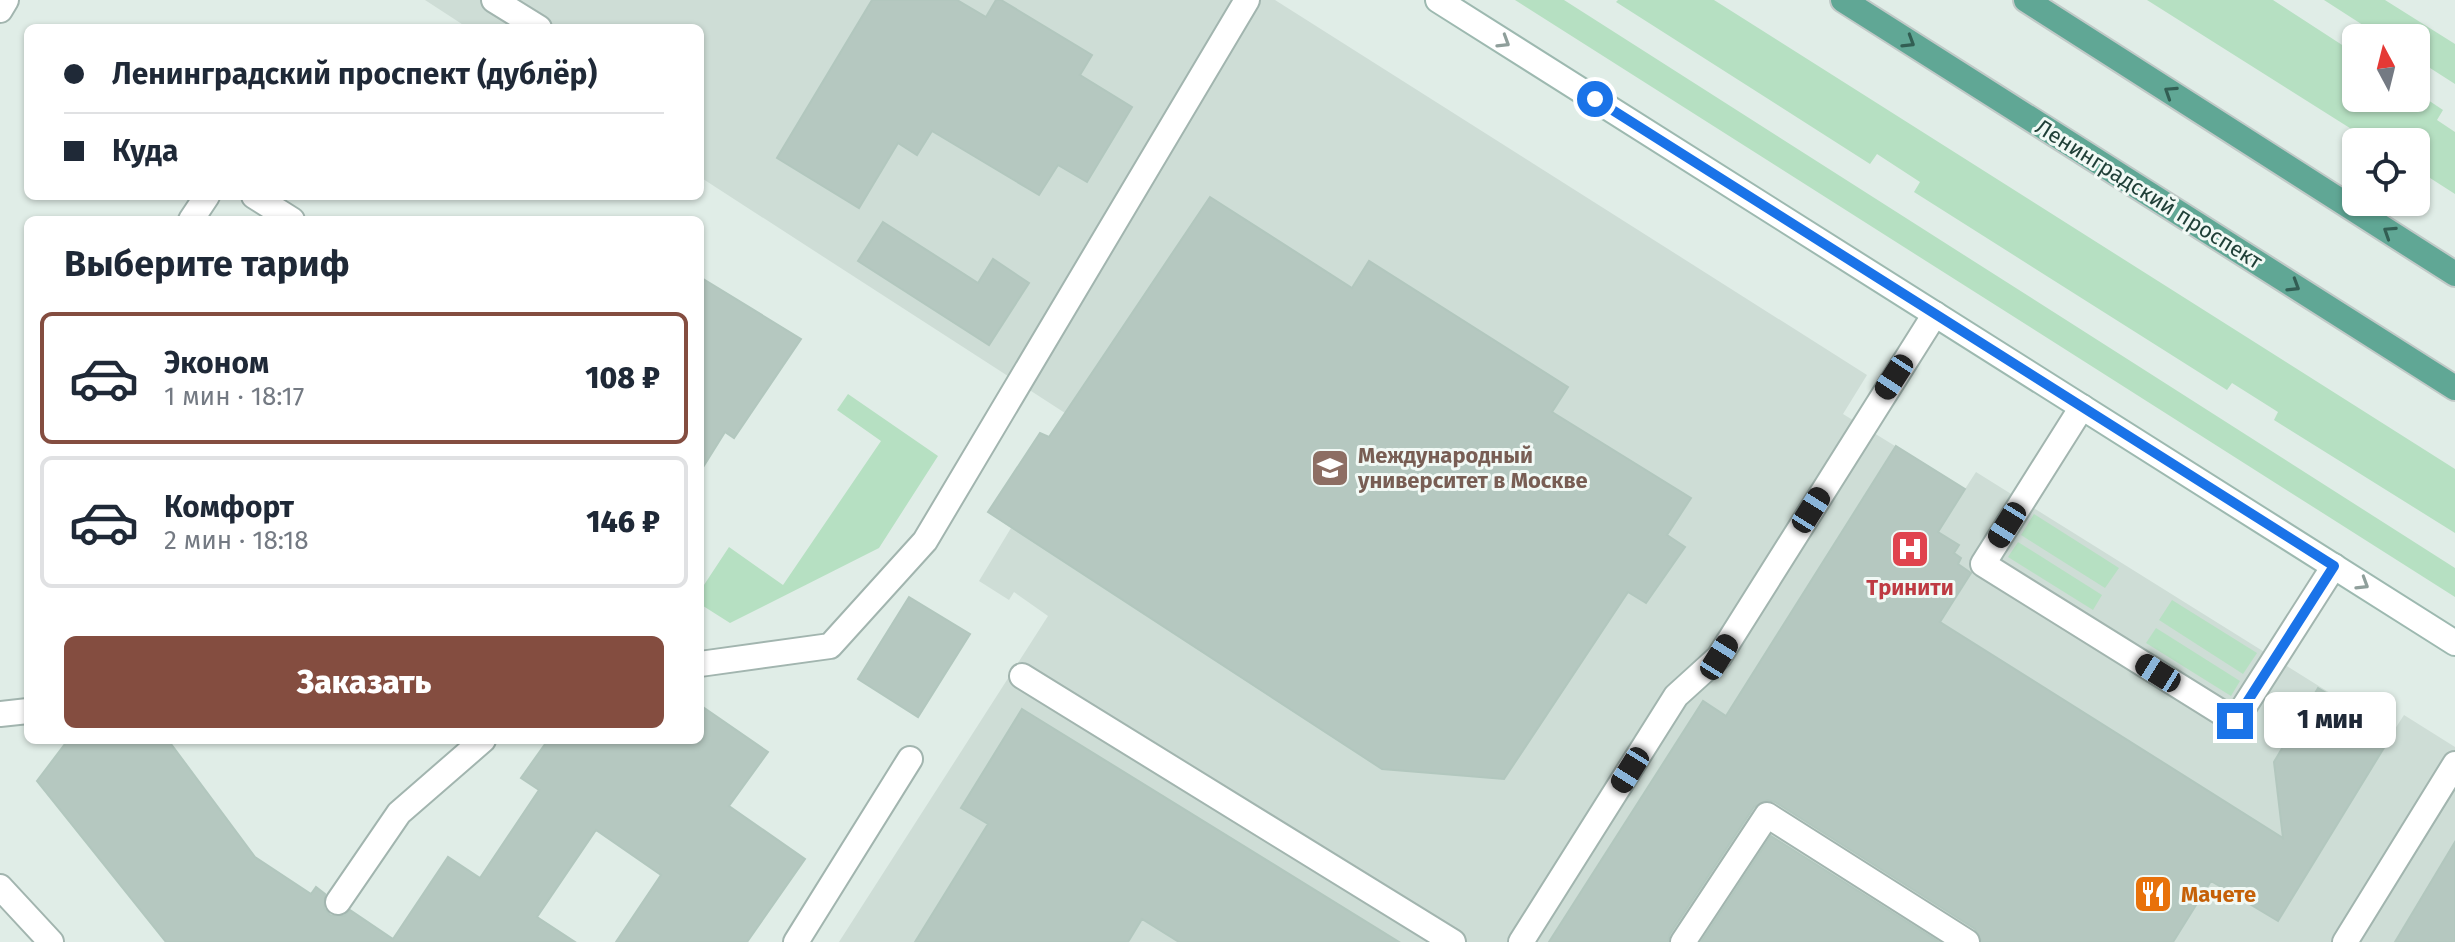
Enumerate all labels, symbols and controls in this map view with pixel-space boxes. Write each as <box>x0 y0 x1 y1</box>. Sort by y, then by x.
north arrow <box>2342 24 2430 112</box>
map controls <box>2342 24 2430 216</box>
one-way arrow <box>1495 32 1510 47</box>
one-way arrow <box>1900 32 1915 47</box>
text: Ленинградский проспект (дублёр) <box>112 56 597 92</box>
route start <box>1577 81 1613 117</box>
one-way arrow <box>2164 87 2179 102</box>
street label: Ленинградский проспект <box>2031 113 2267 275</box>
button: locate <box>2342 128 2430 216</box>
text: Куда <box>112 133 178 169</box>
one-way arrow <box>2383 227 2398 242</box>
text: Выберите тариф <box>64 242 350 286</box>
one-way arrow <box>2285 276 2300 291</box>
icon: car <box>68 342 140 414</box>
text: Эконом <box>164 345 269 381</box>
car <box>1871 350 1917 404</box>
text: 108 ₽ <box>585 360 660 396</box>
text: 1 мин · 18:17 <box>164 381 304 412</box>
place label: Международный университет в Москве <box>1357 442 1588 494</box>
school or university icon: Международный университет в Москве <box>1309 447 1351 489</box>
car <box>1788 483 1834 537</box>
icon: car <box>68 486 140 558</box>
text: Комфорт <box>164 489 294 525</box>
car <box>1984 498 2030 552</box>
text: 146 ₽ <box>586 504 660 540</box>
text: 2 мин · 18:18 <box>164 525 309 556</box>
hospital icon: Тринити <box>1889 528 1931 570</box>
place label: Тринити <box>1866 574 1954 601</box>
one-way arrow <box>2354 575 2369 590</box>
car <box>1696 630 1742 684</box>
button: Заказать <box>64 636 664 728</box>
car <box>2131 650 2185 696</box>
callout: 1 мин <box>2263 693 2395 749</box>
route end <box>2217 703 2253 739</box>
text: 1 мин <box>2297 704 2363 735</box>
car <box>1607 743 1653 797</box>
restaurant icon: Мачете <box>2132 873 2174 915</box>
place label: Мачете <box>2181 881 2256 908</box>

